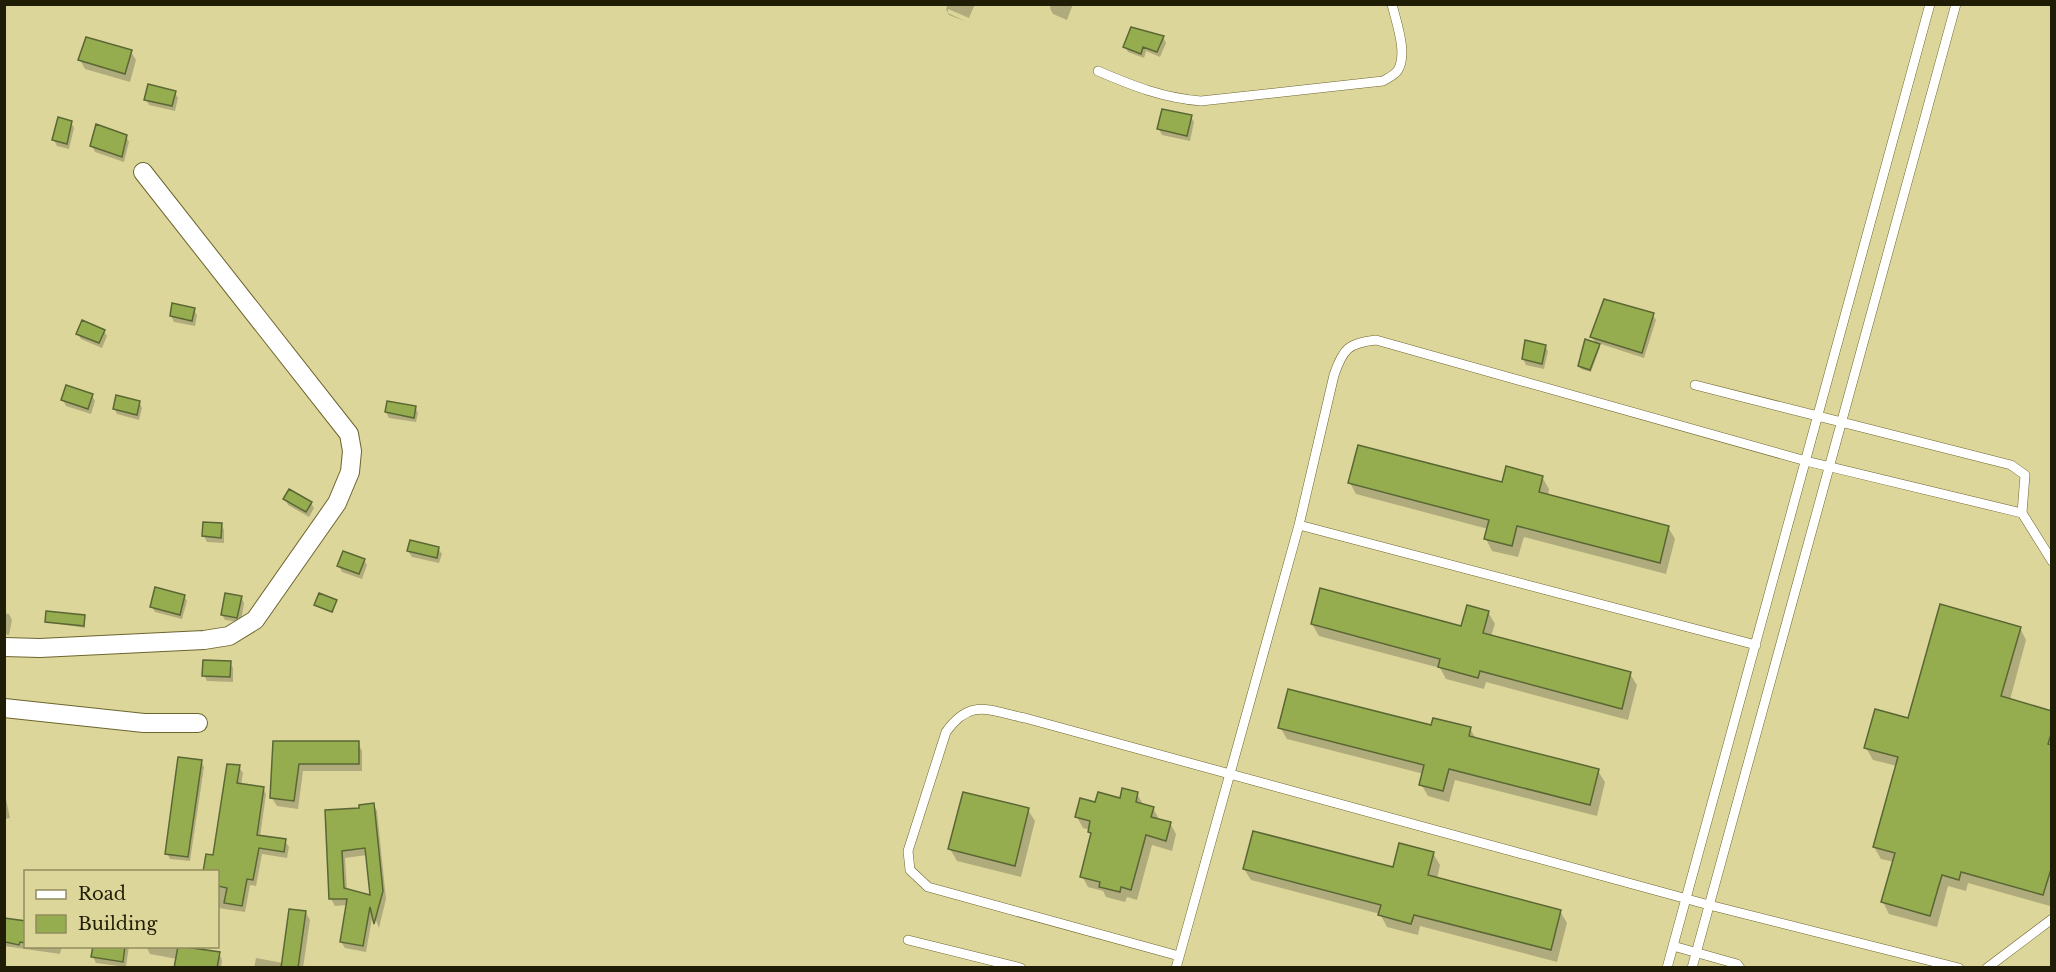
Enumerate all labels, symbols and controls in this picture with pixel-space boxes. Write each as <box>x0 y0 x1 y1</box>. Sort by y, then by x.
legend <box>24 870 219 948</box>
text: Road <box>78 883 126 905</box>
text: Building <box>78 913 157 935</box>

